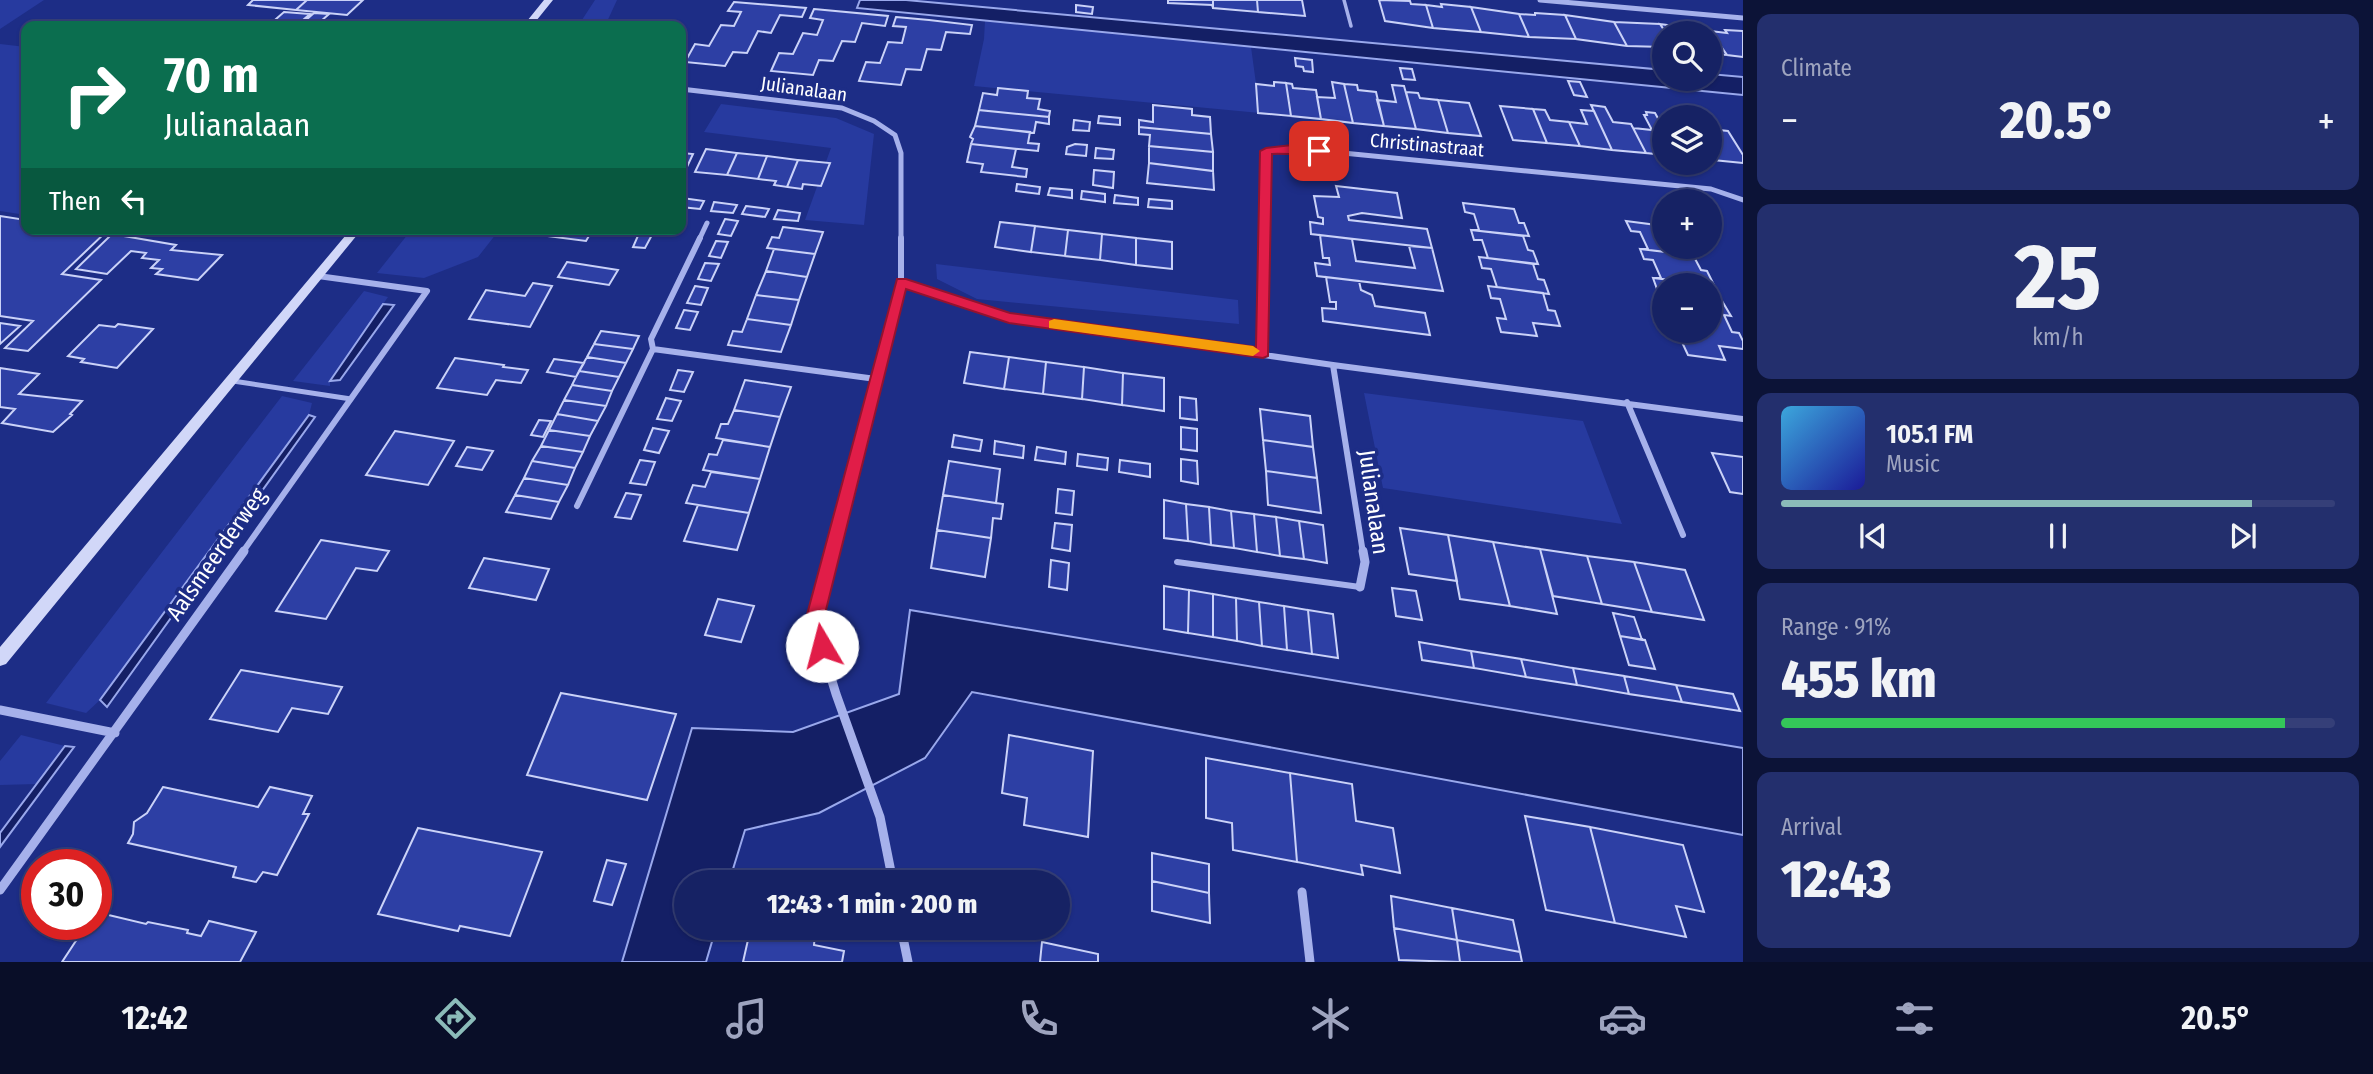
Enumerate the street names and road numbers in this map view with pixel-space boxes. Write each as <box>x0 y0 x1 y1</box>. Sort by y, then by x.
street label: Julianalaan <box>759 72 849 106</box>
street label: Christinastraat <box>1369 129 1486 162</box>
street label: Julianalaan <box>1353 448 1395 556</box>
street label: Aalsmeerderweg <box>160 482 272 626</box>

